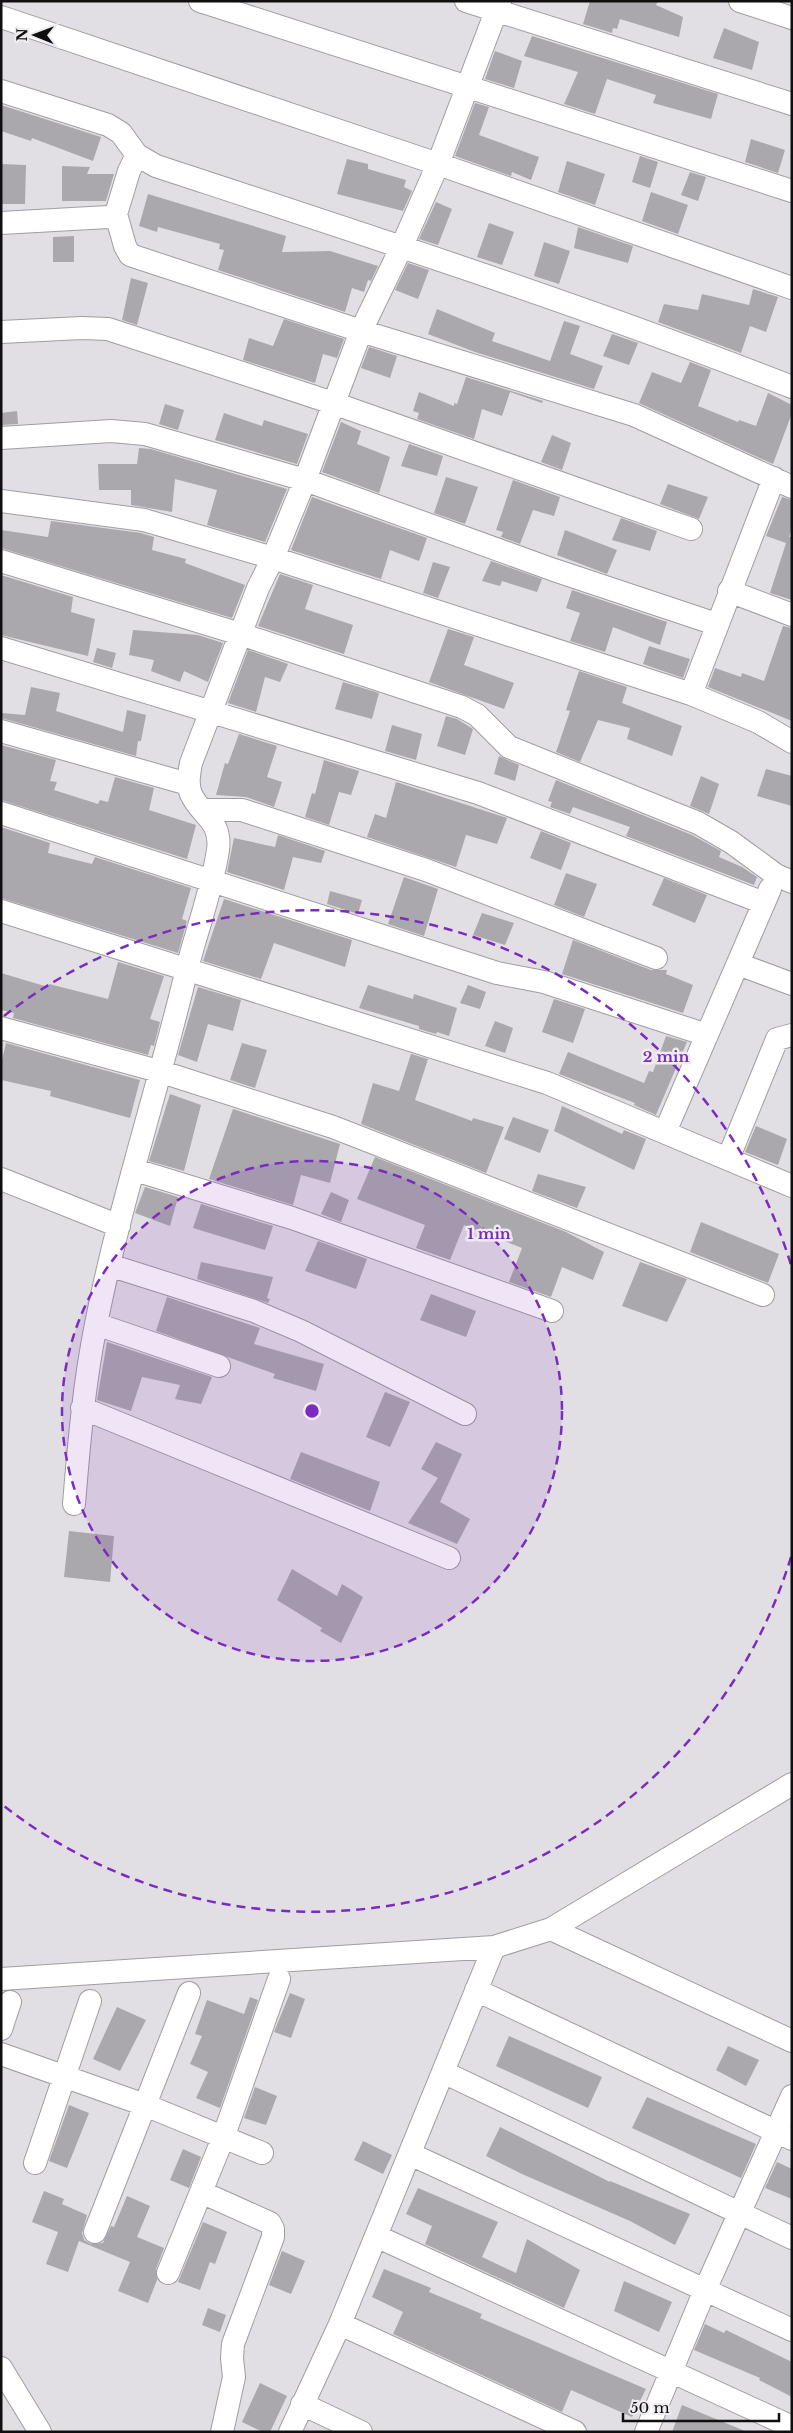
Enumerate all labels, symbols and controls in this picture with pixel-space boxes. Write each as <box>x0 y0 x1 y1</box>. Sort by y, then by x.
north arrow <box>10 10 60 60</box>
text: N <box>13 28 31 42</box>
text: 2 min <box>643 1047 689 1066</box>
text: 1 min <box>467 1224 511 1243</box>
centre of rings <box>303 1402 321 1420</box>
scale bar <box>623 2390 779 2422</box>
text: 50 m <box>630 2398 670 2417</box>

